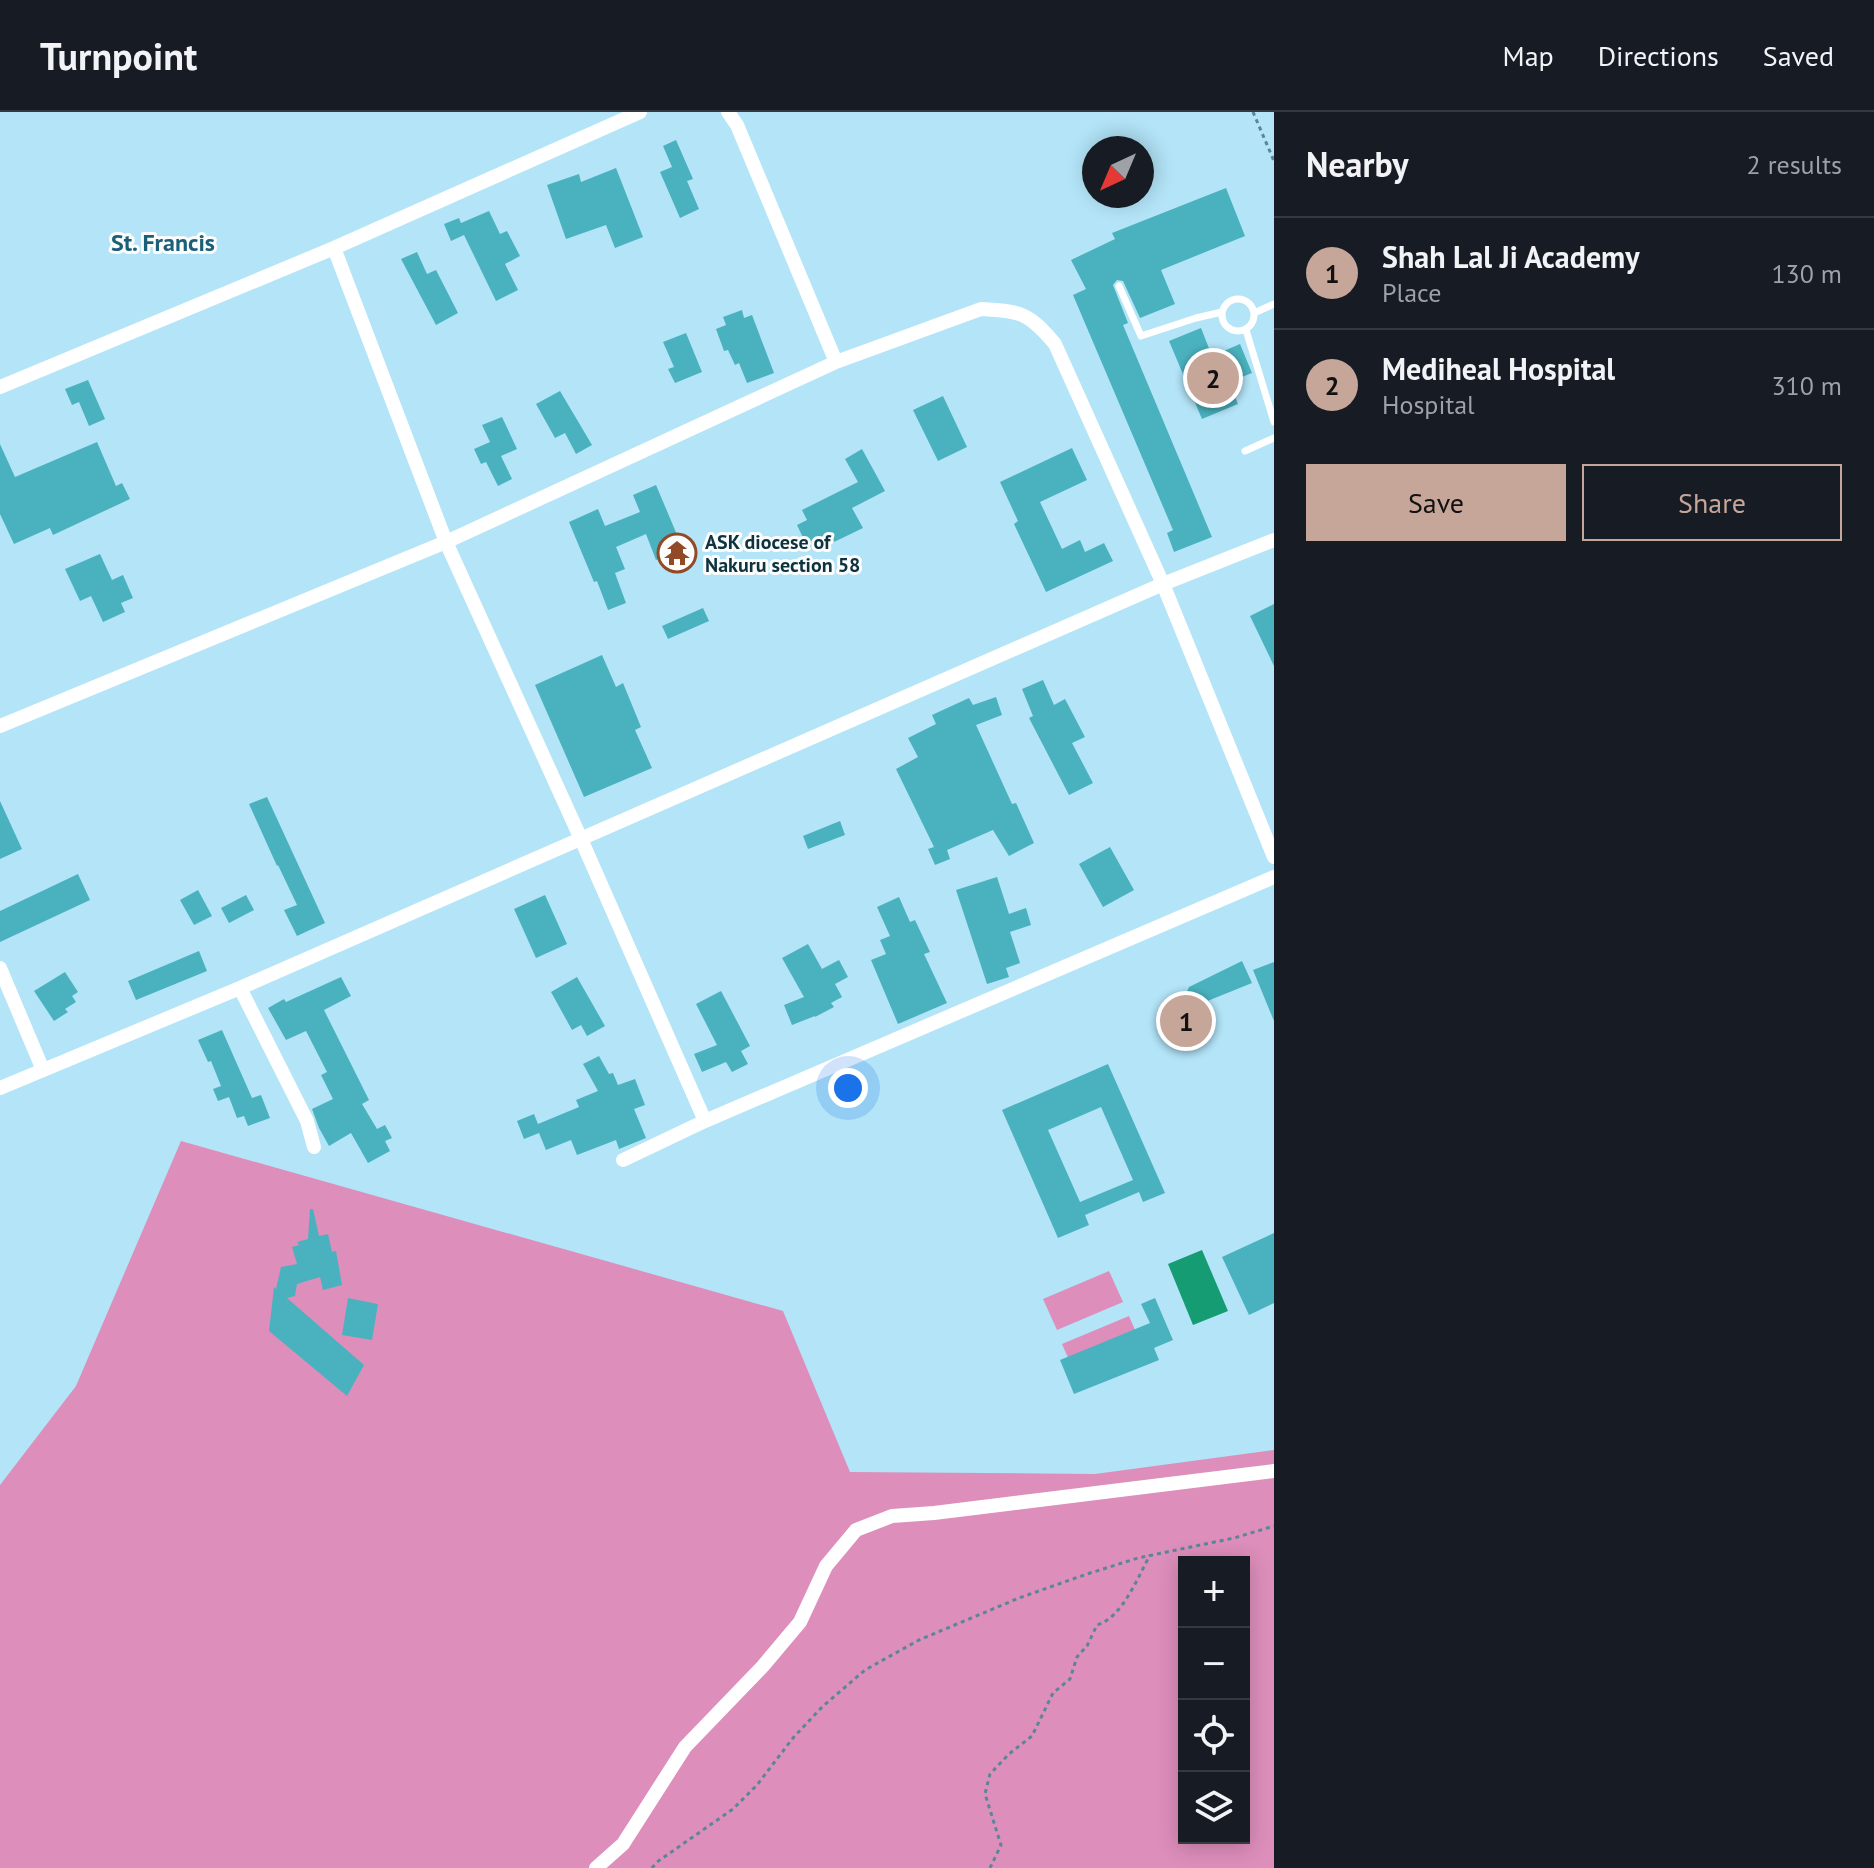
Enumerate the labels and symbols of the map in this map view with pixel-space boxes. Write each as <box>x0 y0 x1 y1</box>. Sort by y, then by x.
north arrow <box>1082 136 1154 208</box>
district label: St. Francis <box>111 227 215 258</box>
pin: 2 <box>1187 348 1239 408</box>
place label: ASK diocese of Nakuru section 58 <box>705 529 860 578</box>
temple icon: ASK diocese of Nakuru section 58 <box>656 532 698 574</box>
pin: 1 <box>1160 991 1212 1051</box>
your location <box>828 1068 868 1108</box>

